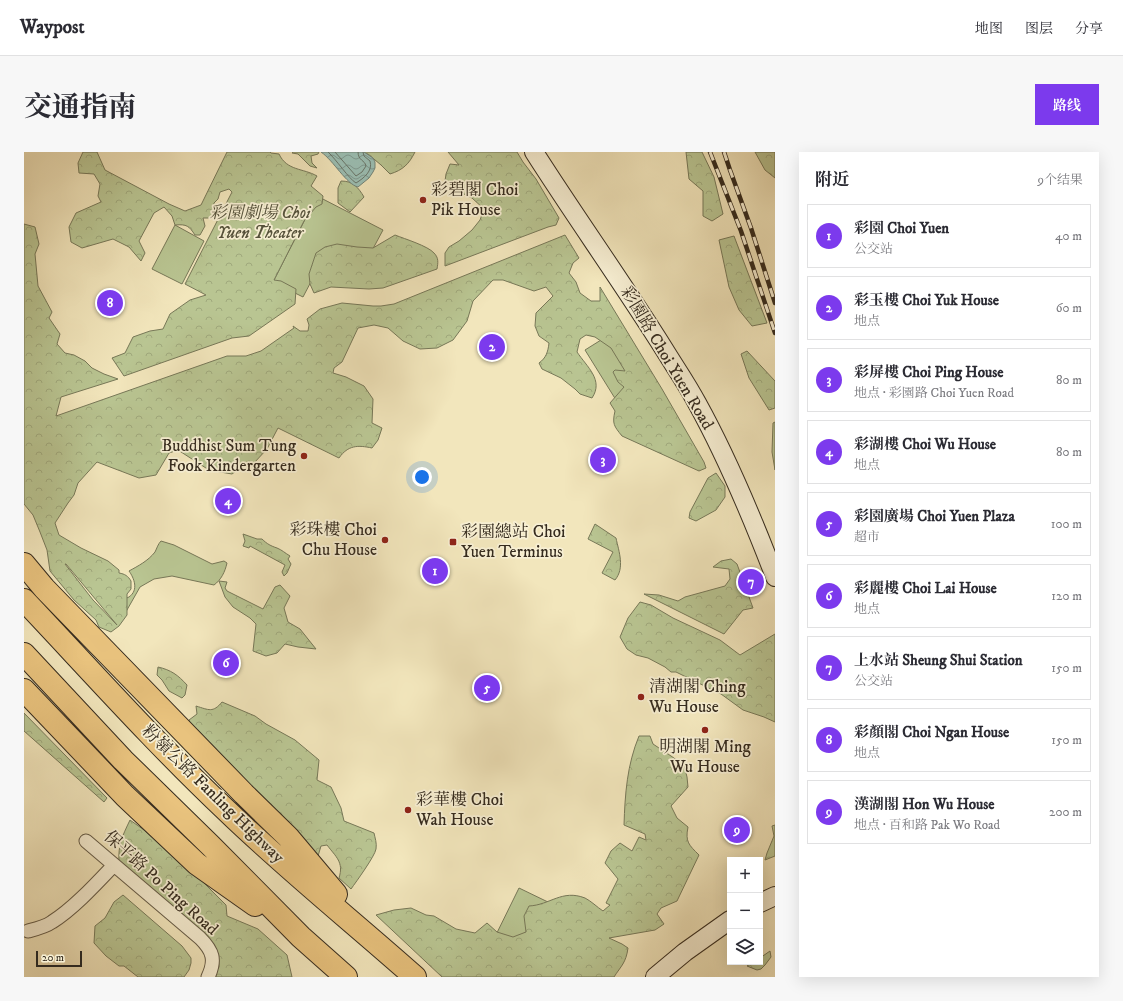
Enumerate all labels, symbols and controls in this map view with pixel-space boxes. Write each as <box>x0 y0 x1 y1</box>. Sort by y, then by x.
text: Waypost <box>20 16 84 39</box>
text: 地图 <box>975 20 1003 38</box>
text: 图层 <box>1025 20 1053 38</box>
text: 分享 <box>1075 20 1103 38</box>
button: 路线 <box>1035 84 1099 125</box>
text: 交通指南 <box>24 90 136 125</box>
text: 附近 <box>815 169 849 191</box>
text: 9个结果 <box>1038 172 1083 188</box>
place label: 彩碧閣 Choi Pik House <box>431 179 518 221</box>
marker: 彩碧閣 Choi Pik House <box>418 195 428 205</box>
park label: 彩園劇場 Choi Yuen Theater <box>210 202 312 244</box>
text: 彩園 Choi Yuen <box>854 219 949 238</box>
text: 1 <box>827 228 831 244</box>
text: 40 m <box>1055 228 1082 244</box>
text: 公交站 <box>854 241 893 257</box>
street label: 彩園路 Choi Yuen Road <box>615 282 719 434</box>
pin: 8 <box>97 288 123 318</box>
text: 彩玉樓 Choi Yuk House <box>854 291 999 310</box>
text: 2 <box>826 300 832 316</box>
text: 60 m <box>1056 300 1082 316</box>
text: 地点 <box>854 313 880 329</box>
pin: 2 <box>479 332 505 362</box>
text: 彩屏樓 Choi Ping House <box>854 363 1003 382</box>
text: 3 <box>827 372 831 388</box>
text: 80 m <box>1056 372 1082 388</box>
text: 地点 · 彩園路 Choi Yuen Road <box>854 385 1014 401</box>
place label: Buddhist Sum Tung Fook Kindergarten <box>161 435 297 477</box>
text: 彩湖樓 Choi Wu House <box>854 435 996 454</box>
text: 4 <box>825 444 833 460</box>
text: 80 m <box>1056 444 1082 460</box>
pin: 3 <box>590 445 616 475</box>
marker: Buddhist Sum Tung Fook Kindergarten <box>299 451 309 461</box>
text: 地点 <box>854 457 880 473</box>
your location <box>412 467 432 487</box>
pin: 4 <box>215 486 241 516</box>
text: 彩園廣場 Choi Yuen Plaza <box>854 507 1015 526</box>
text: 5 <box>826 516 832 532</box>
text: 100 m <box>1051 516 1082 532</box>
place label: 彩珠樓 Choi Chu House <box>290 519 377 561</box>
place label: 彩園總站 Choi Yuen Terminus <box>461 521 565 563</box>
text: 超市 <box>854 529 880 545</box>
marker: 彩珠樓 Choi Chu House <box>380 535 390 545</box>
marker: 彩園總站 Choi Yuen Terminus <box>448 537 458 547</box>
pin: 1 <box>422 556 448 586</box>
pin: 7 <box>738 567 764 597</box>
text: 彩麗樓 Choi Lai House <box>854 579 997 598</box>
text: 6 <box>826 588 832 604</box>
text: 120 m <box>1051 588 1082 604</box>
text: 地点 <box>854 601 880 617</box>
pin: 6 <box>213 648 239 678</box>
text: 上水站 Sheung Shui Station <box>854 651 1023 670</box>
text: 7 <box>826 660 832 676</box>
text: 150 m <box>1051 660 1082 676</box>
pin: 5 <box>474 673 500 703</box>
text: 公交站 <box>854 673 893 689</box>
place label: 清湖閣 Ching Wu House <box>648 676 746 718</box>
marker: 清湖閣 Ching Wu House <box>636 692 646 702</box>
street label: 粉嶺公路 Fanling Highway <box>137 720 290 868</box>
text: 彩顏閣 Choi Ngan House <box>854 723 1009 742</box>
marker: 明湖閣 Ming Wu House <box>700 725 710 735</box>
text: 8 <box>826 732 832 748</box>
text: 150 m <box>1051 732 1082 748</box>
place label: 明湖閣 Ming Wu House <box>659 736 752 778</box>
text: 地点 <box>854 745 880 761</box>
place label: 彩華樓 Choi Wah House <box>415 789 503 831</box>
text: 漢湖閣 Hon Wu House <box>854 795 995 814</box>
text: 9 <box>826 804 832 820</box>
text: 200 m <box>1049 804 1082 820</box>
marker: 彩華樓 Choi Wah House <box>403 805 413 815</box>
pin: 9 <box>724 815 750 845</box>
text: 地点 · 百和路 Pak Wo Road <box>854 817 1000 833</box>
street label: 保平路 Po Ping Road <box>99 826 223 940</box>
map controls <box>727 857 763 965</box>
button: + <box>727 857 763 893</box>
button: − <box>727 893 763 929</box>
button: layers <box>727 929 763 965</box>
scale bar <box>36 949 82 968</box>
text: 20 m <box>42 951 64 965</box>

